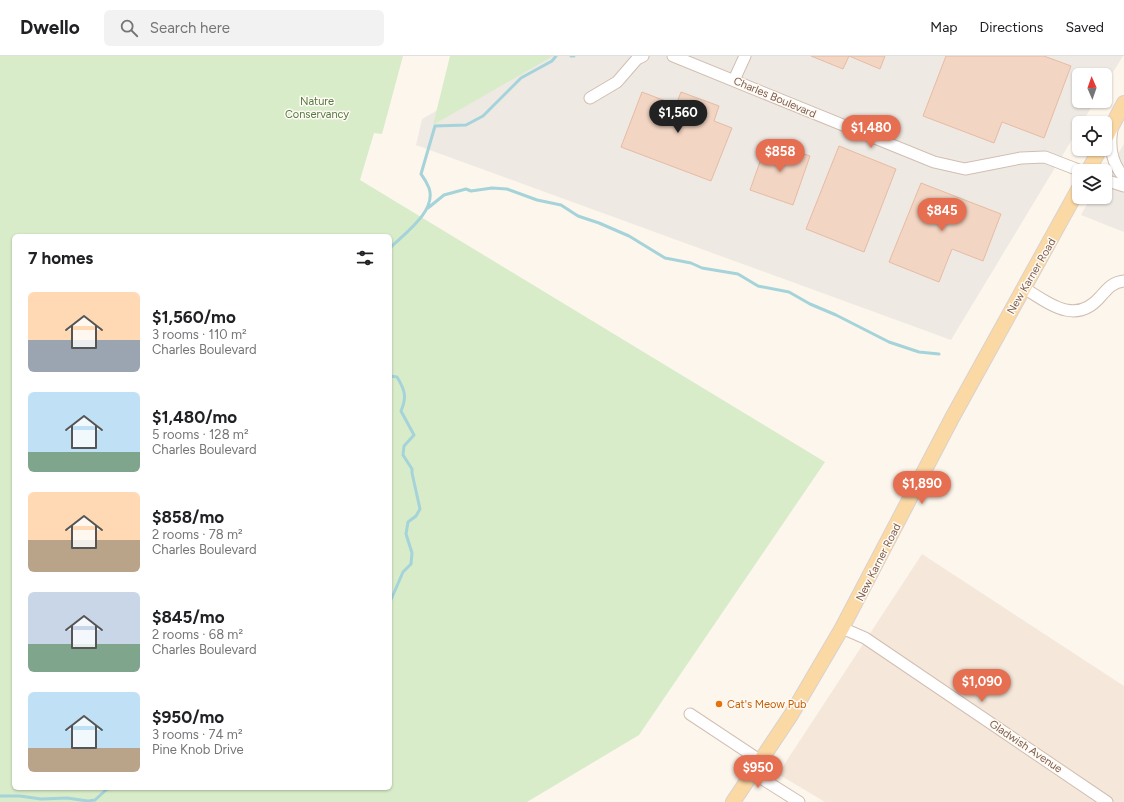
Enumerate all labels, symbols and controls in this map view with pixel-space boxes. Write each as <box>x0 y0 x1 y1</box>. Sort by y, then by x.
search box <box>104 10 384 46</box>
text: Dwello <box>20 16 80 39</box>
icon: search <box>118 17 140 39</box>
text: Search here <box>150 19 230 37</box>
text: Map <box>930 19 958 36</box>
text: Directions <box>980 19 1043 36</box>
text: Saved <box>1065 19 1104 36</box>
north arrow <box>1072 68 1112 108</box>
map controls <box>1072 68 1112 204</box>
street label: Charles Boulevard <box>732 74 818 121</box>
park label: Nature Conservancy <box>285 95 349 121</box>
pin: $1,560 <box>645 100 711 134</box>
text: $1,560 <box>658 105 698 120</box>
pin: $1,480 <box>838 115 904 149</box>
button: locate <box>1072 116 1112 156</box>
text: $1,480 <box>851 120 891 135</box>
pin: $858 <box>756 139 804 173</box>
text: $858 <box>765 144 795 159</box>
button: layers <box>1072 164 1112 204</box>
pin: $845 <box>918 198 966 232</box>
text: $845 <box>927 203 957 218</box>
street label: New Karner Road <box>1004 236 1058 317</box>
icon: filters <box>354 247 376 269</box>
text: 7 homes <box>28 248 93 268</box>
text: $1,560/mo <box>152 307 236 327</box>
icon: home <box>60 308 108 356</box>
text: 3 rooms · 110 m² <box>152 327 247 342</box>
text: Charles Boulevard <box>152 342 257 357</box>
text: $1,480/mo <box>152 407 237 427</box>
icon: home <box>60 408 108 456</box>
text: 5 rooms · 128 m² <box>152 427 249 442</box>
text: Charles Boulevard <box>152 442 257 457</box>
pin: $1,890 <box>889 471 955 505</box>
text: $1,890 <box>902 476 942 491</box>
text: $858/mo <box>152 507 224 527</box>
icon: home <box>60 508 108 556</box>
street label: New Karner Road <box>853 521 904 603</box>
text: 2 rooms · 78 m² <box>152 527 243 542</box>
text: Charles Boulevard <box>152 542 257 557</box>
text: $845/mo <box>152 607 225 627</box>
icon: home <box>60 608 108 656</box>
text: 2 rooms · 68 m² <box>152 627 243 642</box>
text: Charles Boulevard <box>152 642 257 657</box>
pin: $1,090 <box>949 669 1015 703</box>
text: $1,090 <box>962 674 1002 689</box>
place label: Cat's Meow Pub <box>727 698 807 711</box>
marker: Cat's Meow Pub <box>714 699 724 709</box>
text: $950/mo <box>152 707 224 727</box>
icon: home <box>60 708 108 756</box>
street label: Gladwish Avenue <box>987 717 1065 776</box>
text: 3 rooms · 74 m² <box>152 727 243 742</box>
text: Pine Knob Drive <box>152 742 244 757</box>
pin: $950 <box>734 755 782 789</box>
text: $950 <box>743 760 773 775</box>

